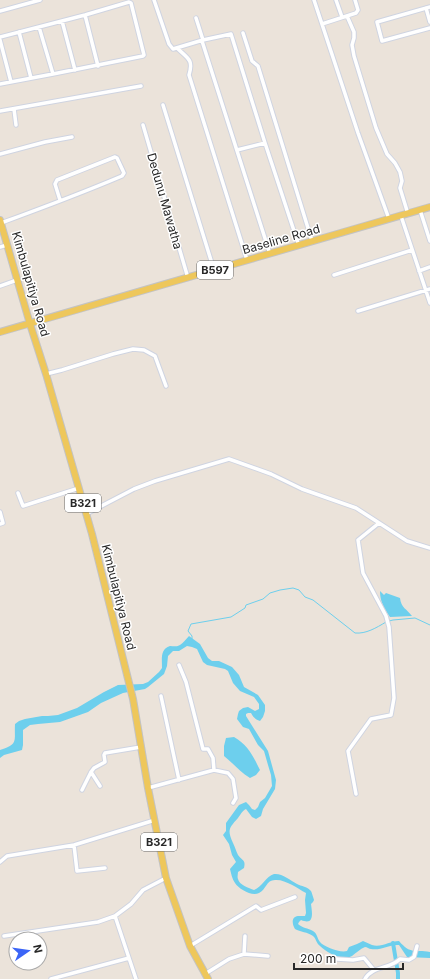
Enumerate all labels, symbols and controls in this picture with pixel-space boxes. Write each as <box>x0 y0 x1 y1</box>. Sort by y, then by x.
street label: Dedunu Mawatha <box>144 151 186 251</box>
street label: Baseline Road <box>240 221 322 257</box>
street label: Kimbulapitiya Road <box>9 230 53 338</box>
road number: B597 <box>197 261 233 279</box>
road number: B321 <box>65 494 101 512</box>
street label: Kimbulapitiya Road <box>99 543 139 651</box>
road number: B321 <box>141 833 177 851</box>
north arrow <box>8 931 48 971</box>
text: N <box>30 943 46 954</box>
scale bar <box>294 945 403 971</box>
text: 200 m <box>300 951 336 966</box>

